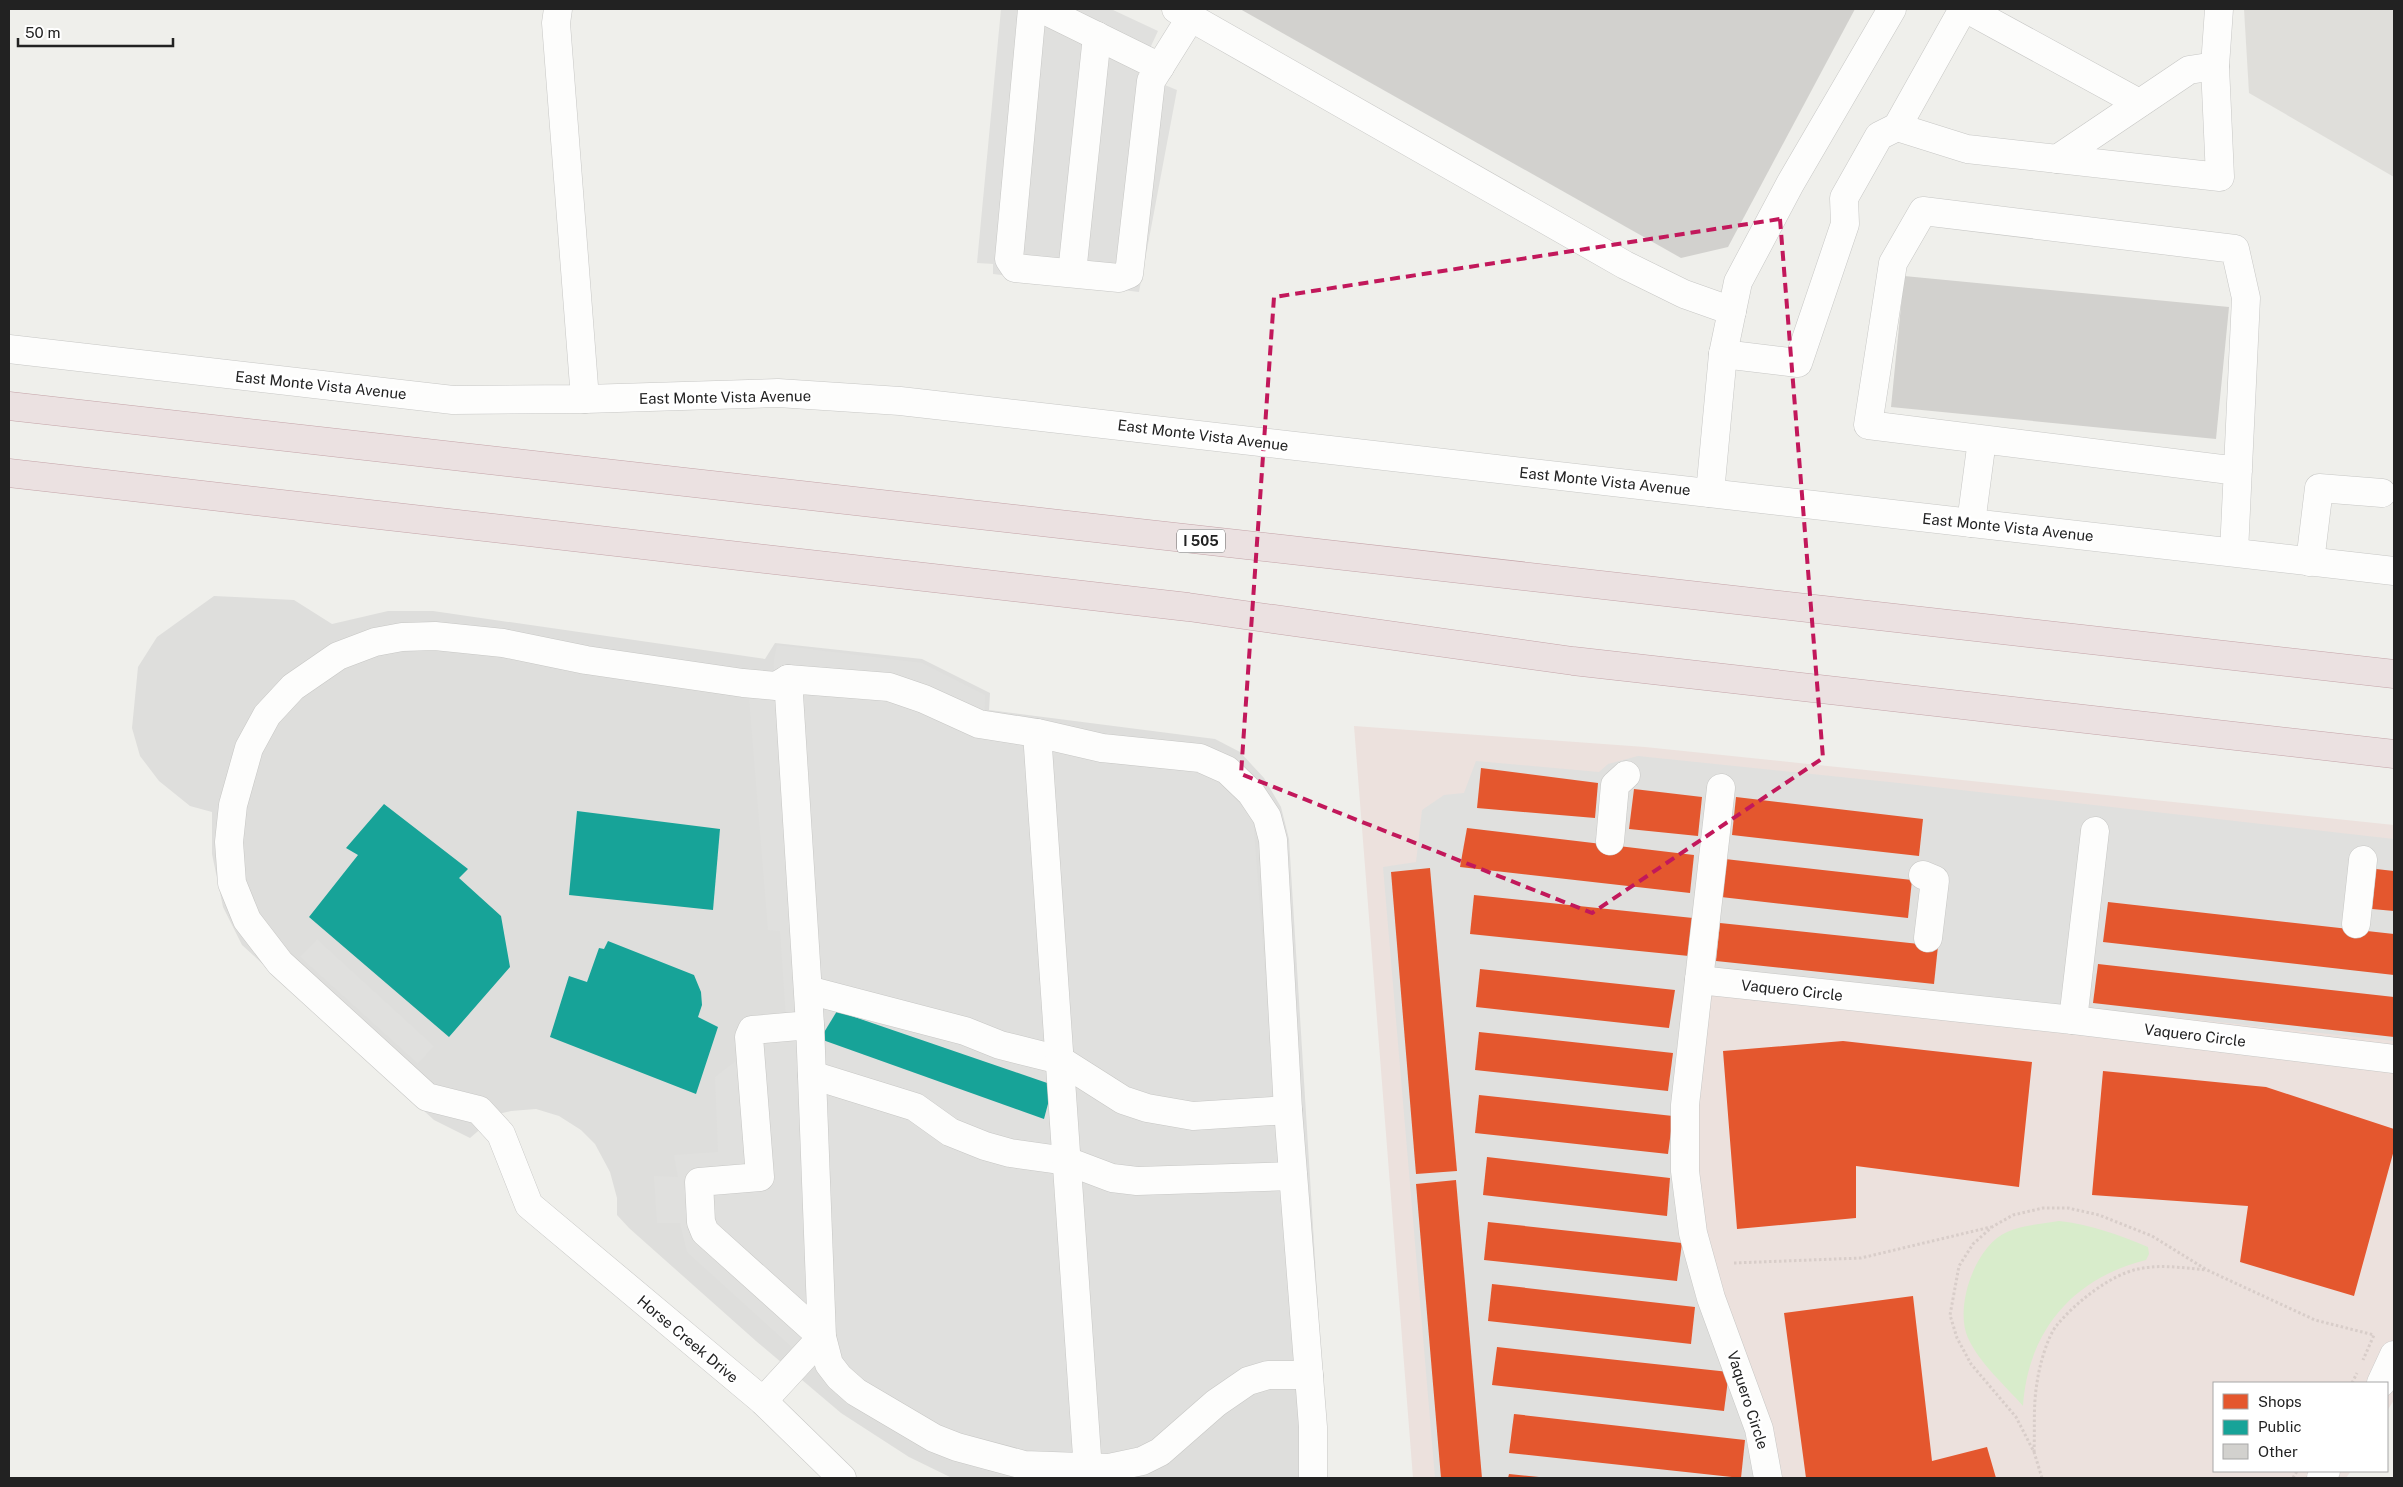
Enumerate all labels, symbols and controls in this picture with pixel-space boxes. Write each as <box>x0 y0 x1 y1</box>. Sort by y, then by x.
scale bar <box>18 15 172 47</box>
text: 50 m <box>25 24 60 41</box>
street label: East Monte Vista Avenue <box>235 368 407 402</box>
street label: East Monte Vista Avenue <box>639 387 811 407</box>
street label: East Monte Vista Avenue <box>1117 416 1289 454</box>
street label: East Monte Vista Avenue <box>1519 464 1691 498</box>
street label: East Monte Vista Avenue <box>1922 510 2094 544</box>
road number: I 505 <box>1177 530 1225 552</box>
street label: Vaquero Circle <box>1740 976 1844 1004</box>
street label: Vaquero Circle <box>2143 1020 2247 1050</box>
street label: Horse Creek Drive <box>634 1292 742 1386</box>
street label: Vaquero Circle <box>1724 1349 1772 1451</box>
legend <box>2213 1382 2388 1472</box>
text: Shops <box>2258 1393 2302 1410</box>
text: Public <box>2258 1418 2302 1435</box>
text: Other <box>2258 1443 2298 1460</box>

